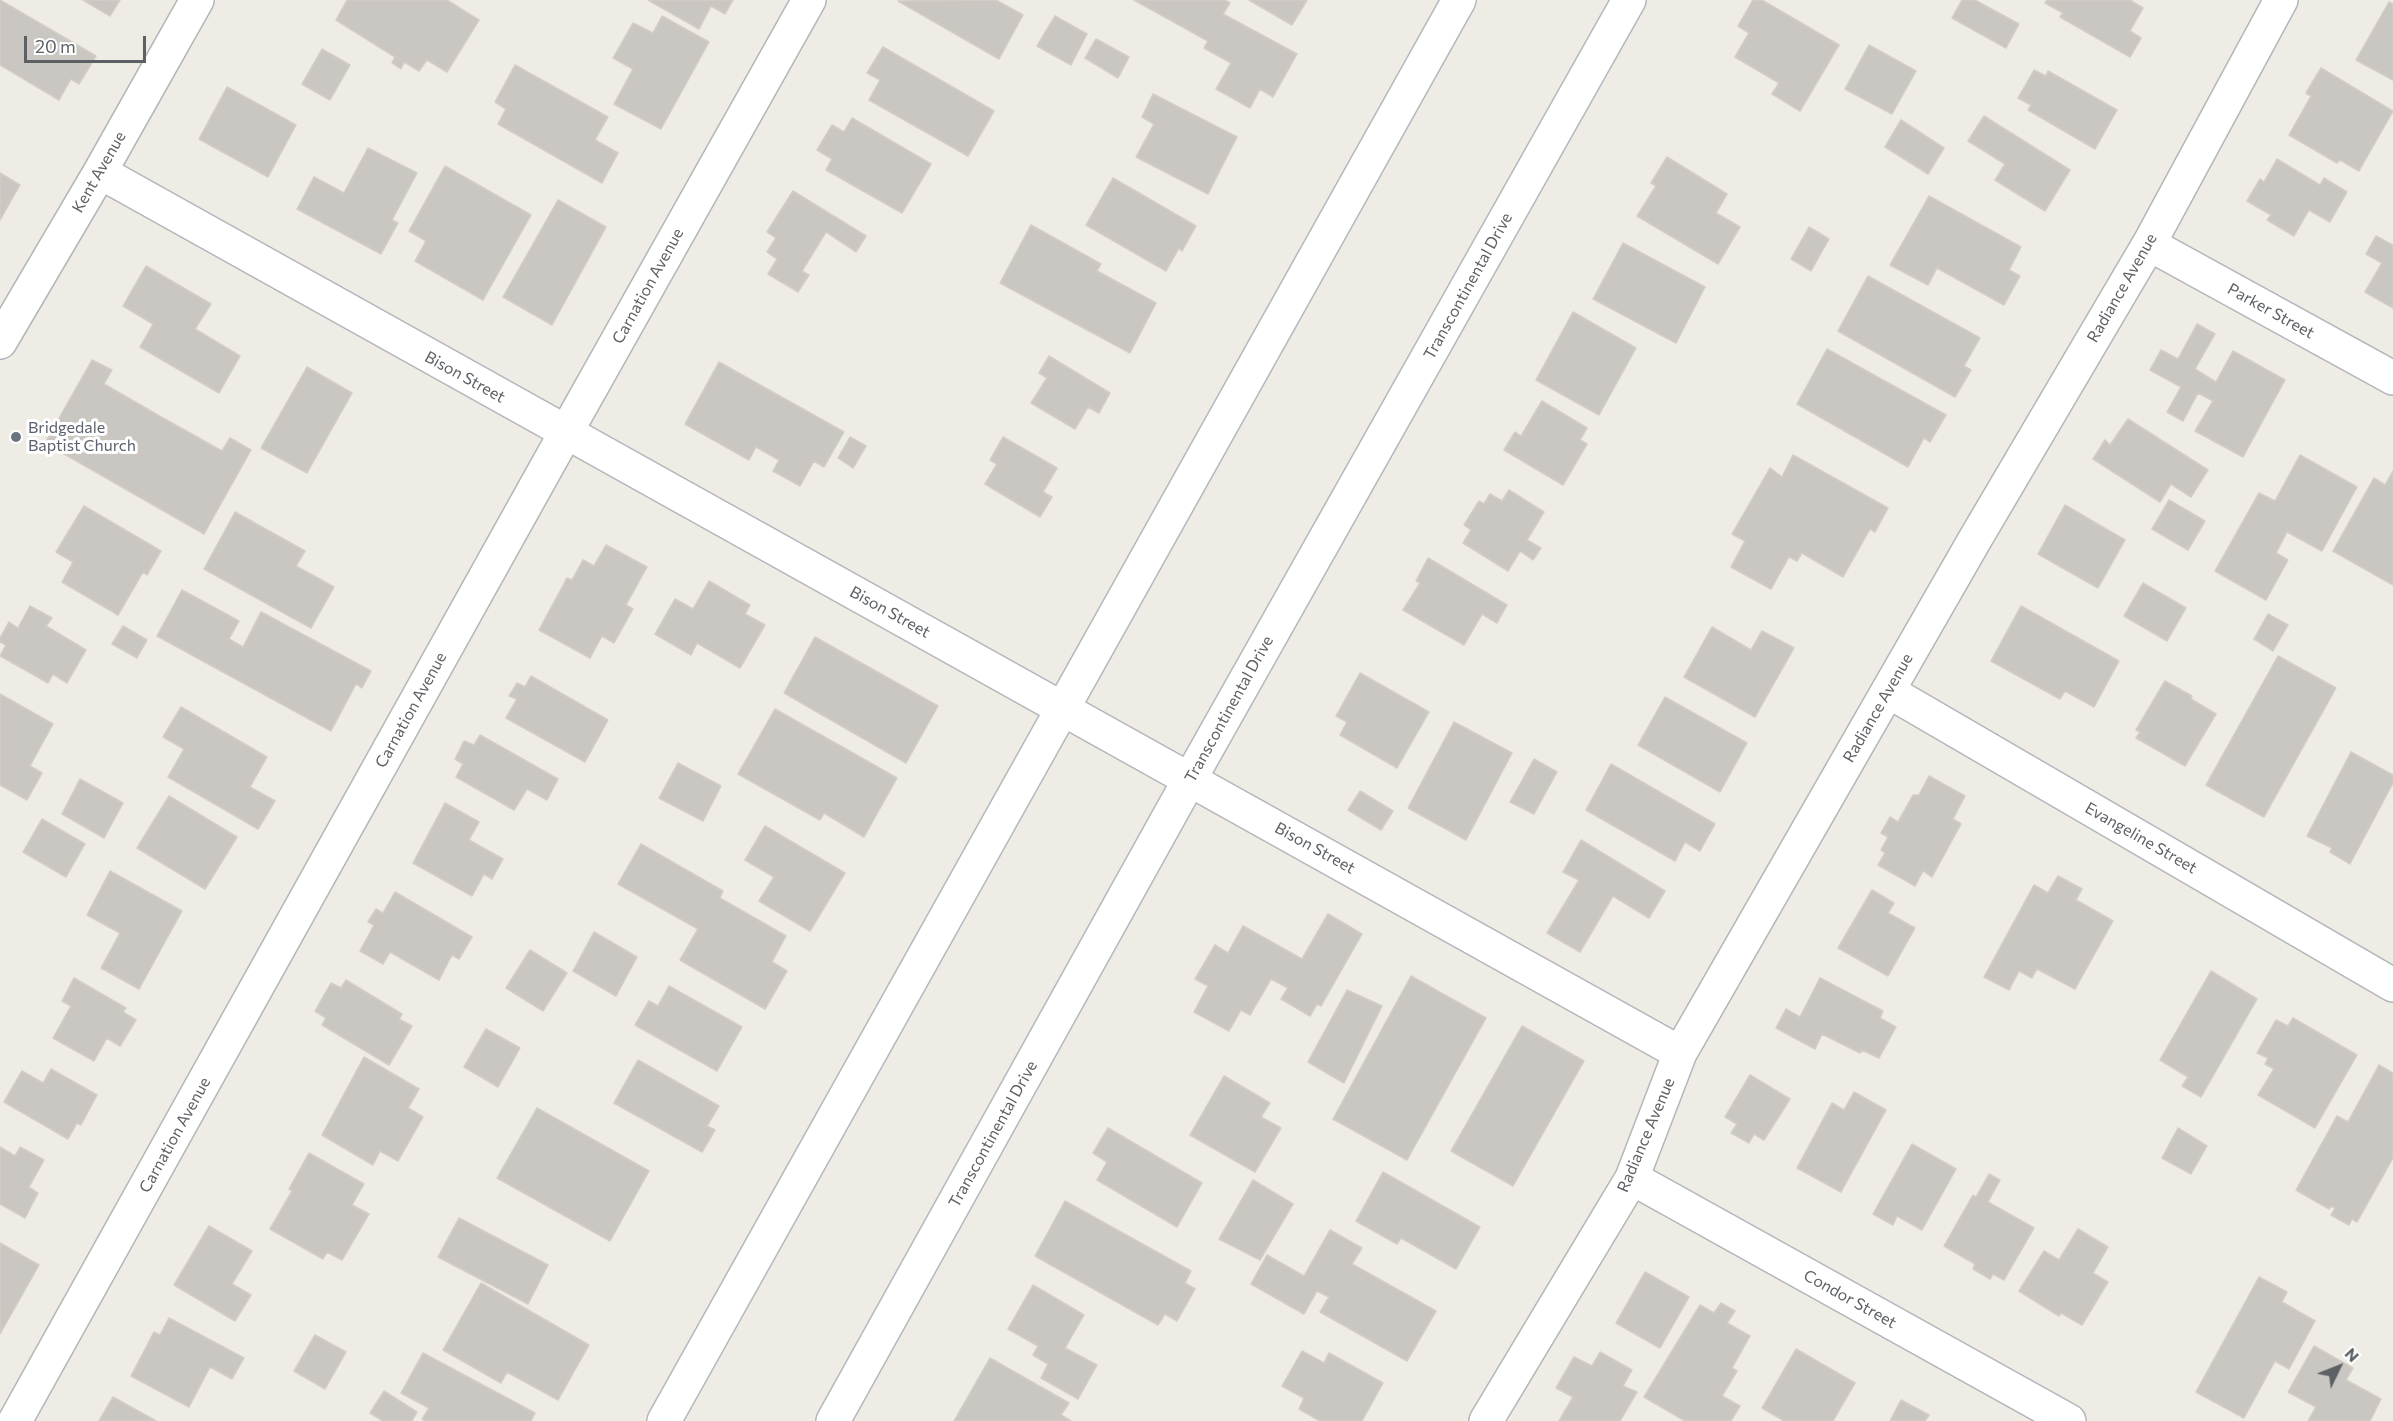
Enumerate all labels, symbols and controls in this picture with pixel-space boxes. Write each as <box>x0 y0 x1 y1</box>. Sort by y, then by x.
scale bar <box>27 24 148 62</box>
text: 20 m <box>35 35 76 57</box>
street label: Kent Avenue <box>68 128 130 216</box>
street label: Transcontinental Drive <box>1420 209 1516 363</box>
street label: Carnation Avenue <box>608 225 688 347</box>
street label: Radiance Avenue <box>2083 230 2161 346</box>
street label: Parker Street <box>2224 279 2318 343</box>
street label: Bison Street <box>422 347 508 407</box>
place label: Bridgedale Baptist Church <box>28 418 136 456</box>
marker: Bridgedale Baptist Church <box>9 430 23 444</box>
street label: Bison Street <box>847 582 933 642</box>
street label: Transcontinental Drive <box>1181 632 1277 786</box>
street label: Carnation Avenue <box>371 649 451 771</box>
street label: Radiance Avenue <box>1839 650 1917 766</box>
street label: Evangeline Street <box>2082 798 2200 878</box>
street label: Bison Street <box>1272 818 1358 878</box>
street label: Transcontinental Drive <box>945 1057 1041 1211</box>
street label: Carnation Avenue <box>135 1074 215 1196</box>
street label: Radiance Avenue <box>1613 1075 1679 1195</box>
street label: Condor Street <box>1800 1266 1900 1332</box>
north arrow <box>2309 1337 2369 1397</box>
text: N <box>2341 1344 2364 1365</box>

